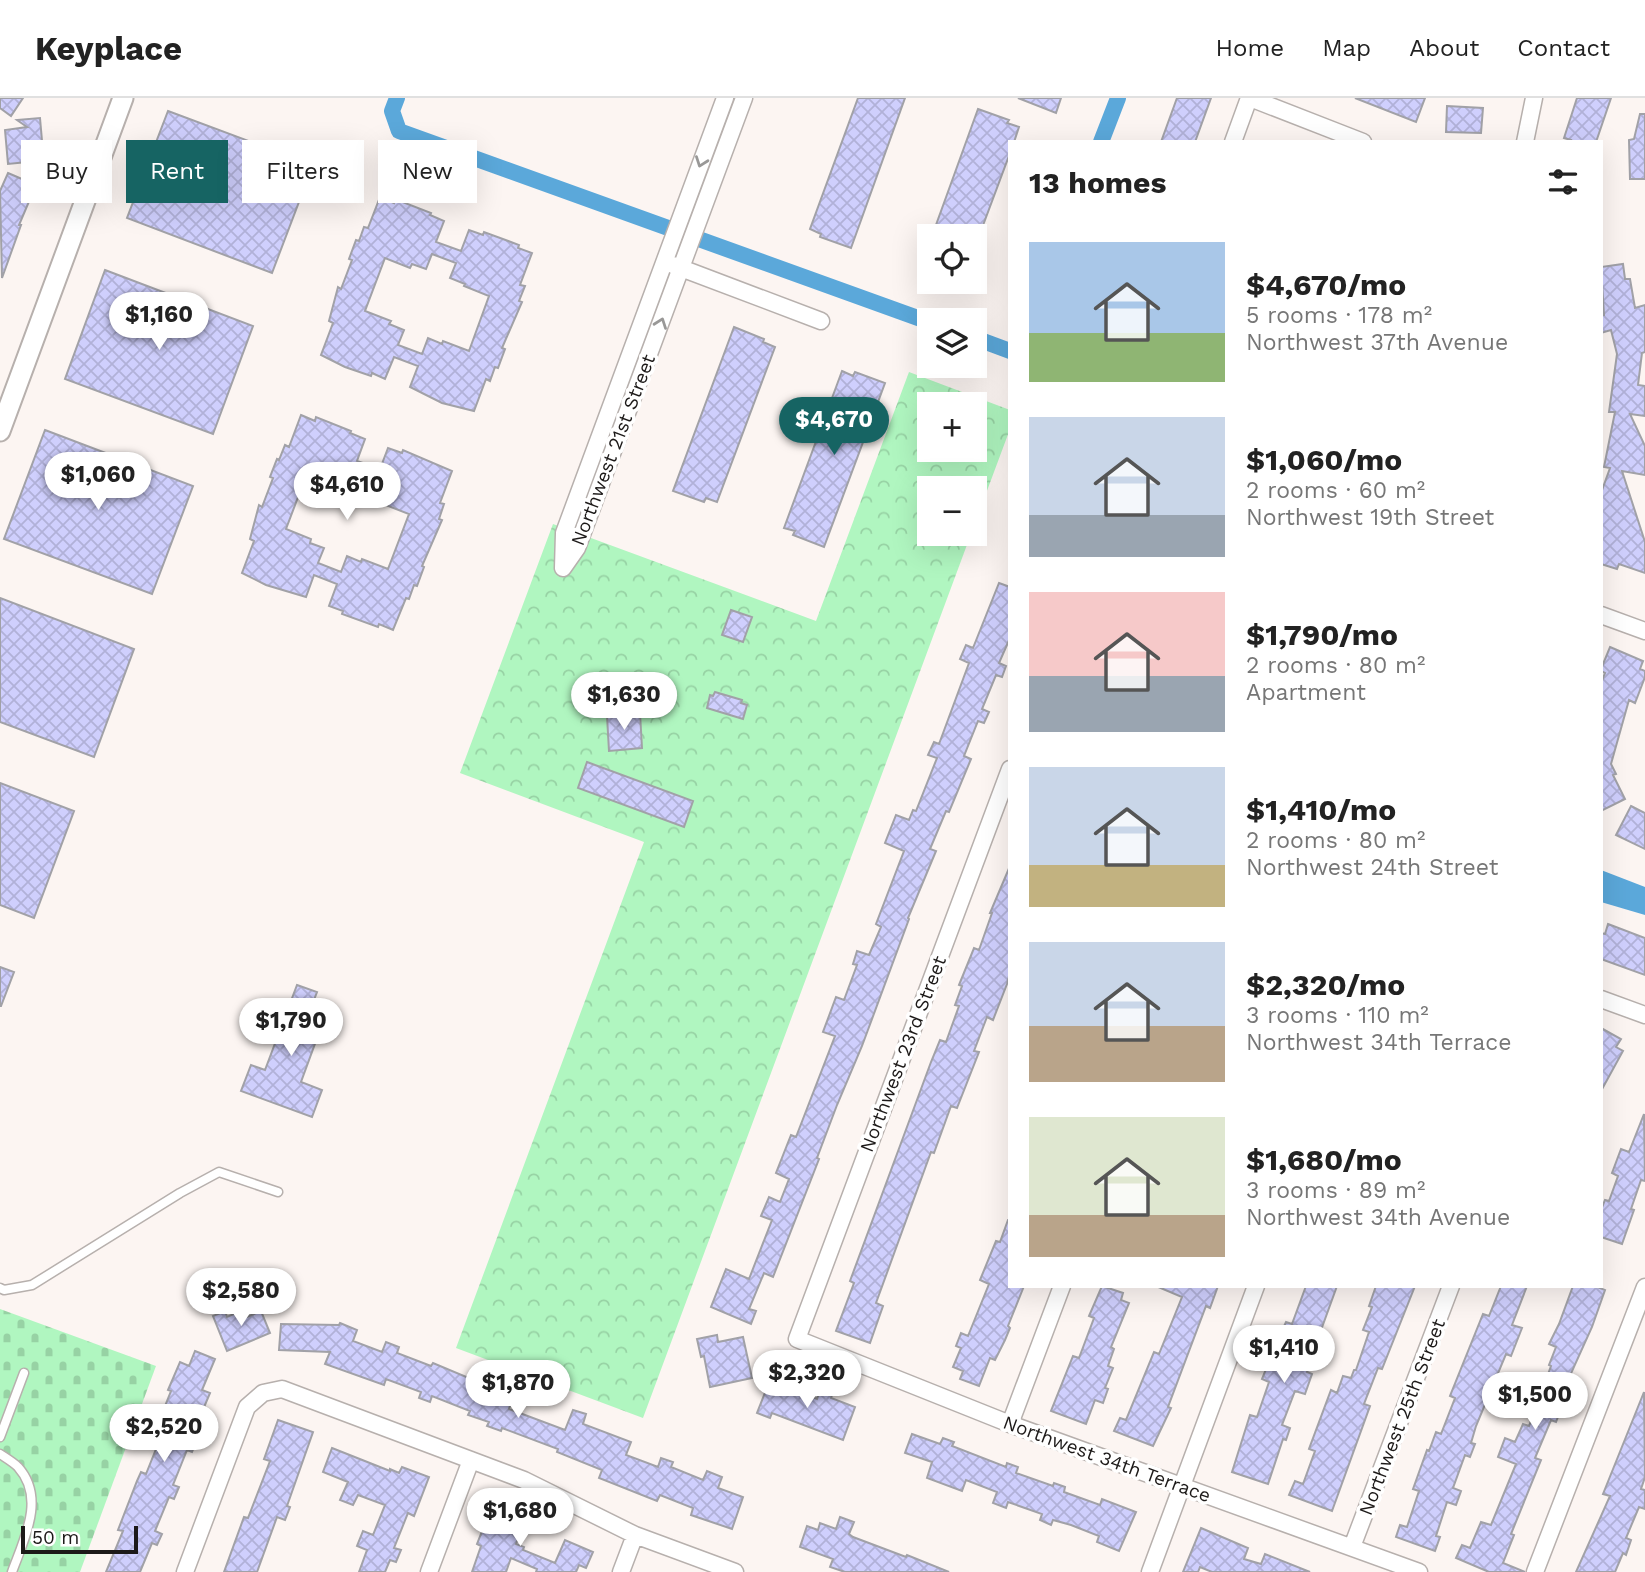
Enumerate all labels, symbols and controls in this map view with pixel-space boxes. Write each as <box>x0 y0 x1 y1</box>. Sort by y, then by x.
text: Keyplace <box>35 29 182 68</box>
text: Home <box>1216 34 1284 62</box>
text: Map <box>1322 34 1371 62</box>
text: About <box>1409 34 1479 62</box>
text: Contact <box>1517 34 1610 62</box>
chip: Buy <box>21 140 112 203</box>
chip: Rent <box>126 140 228 203</box>
chip: Filters <box>242 140 364 203</box>
chip: New <box>378 140 477 203</box>
one-way arrow <box>696 155 710 167</box>
icon: filters <box>1544 163 1582 201</box>
text: 13 homes <box>1029 165 1166 200</box>
map controls <box>917 224 987 546</box>
button: locate <box>917 224 987 294</box>
text: $4,670/mo <box>1246 267 1406 302</box>
icon: home <box>1085 270 1169 354</box>
pin: $1,160 <box>102 292 216 352</box>
text: $1,160 <box>125 301 193 328</box>
text: 5 rooms · 178 m² <box>1246 302 1432 329</box>
button: layers <box>917 308 987 378</box>
one-way arrow <box>653 317 667 330</box>
text: Northwest 37th Avenue <box>1246 329 1508 356</box>
street label: Northwest 21st Street <box>566 351 660 549</box>
button: + <box>917 392 987 462</box>
pin: $4,670 <box>777 398 891 457</box>
text: $4,670 <box>795 406 873 433</box>
text: $1,060/mo <box>1246 442 1402 477</box>
icon: home <box>1085 445 1169 529</box>
pin: $1,060 <box>41 452 155 512</box>
text: $1,060 <box>61 461 135 488</box>
pin: $4,610 <box>290 462 404 522</box>
text: $4,610 <box>310 471 384 498</box>
button: − <box>917 476 987 546</box>
text: 2 rooms · 60 m² <box>1246 477 1425 504</box>
text: Northwest 19th Street <box>1246 504 1494 531</box>
text: $1,790/mo <box>1246 617 1398 652</box>
icon: home <box>1085 620 1169 704</box>
text: 2 rooms · 80 m² <box>1246 652 1425 679</box>
pin: $1,630 <box>567 672 681 732</box>
text: Apartment <box>1246 679 1366 706</box>
text: $1,630 <box>587 681 661 708</box>
text: $1,410/mo <box>1246 792 1396 827</box>
icon: home <box>1085 795 1169 879</box>
text: 2 rooms · 80 m² <box>1246 827 1425 854</box>
text: Northwest 24th Street <box>1246 854 1498 881</box>
street label: Northwest 23rd Street <box>855 953 951 1155</box>
text: $2,320/mo <box>1246 967 1405 1002</box>
icon: home <box>1085 970 1169 1054</box>
pin: $1,790 <box>234 998 348 1058</box>
text: 3 rooms · 110 m² <box>1246 1002 1429 1029</box>
text: $1,790 <box>255 1007 327 1034</box>
text: Northwest 34th Terrace <box>1246 1029 1511 1056</box>
text: $1,680/mo <box>1246 1142 1402 1177</box>
icon: home <box>1085 1145 1169 1229</box>
text: 3 rooms · 89 m² <box>1246 1177 1425 1204</box>
text: Northwest 34th Avenue <box>1246 1204 1510 1231</box>
pin: $2,580 <box>184 1268 298 1328</box>
text: $2,580 <box>202 1277 280 1304</box>
street label: Northwest 25th Street <box>1354 1316 1450 1518</box>
pin: $1,410 <box>1227 1326 1341 1385</box>
text: $1,410 <box>1249 1334 1319 1361</box>
pin: $2,320 <box>750 1350 864 1410</box>
text: $2,320 <box>768 1359 846 1386</box>
pin: $1,870 <box>461 1360 575 1420</box>
text: $1,870 <box>481 1369 555 1396</box>
pin: $1,500 <box>1478 1372 1592 1432</box>
text: $1,500 <box>1498 1381 1572 1408</box>
pin: $2,520 <box>107 1404 221 1464</box>
street label: Northwest 34th Terrace <box>1000 1411 1214 1507</box>
text: $2,520 <box>125 1413 203 1440</box>
pin: $1,680 <box>463 1488 577 1548</box>
text: $1,680 <box>483 1497 557 1524</box>
scale bar <box>21 1523 138 1555</box>
text: 50 m <box>32 1526 79 1549</box>

